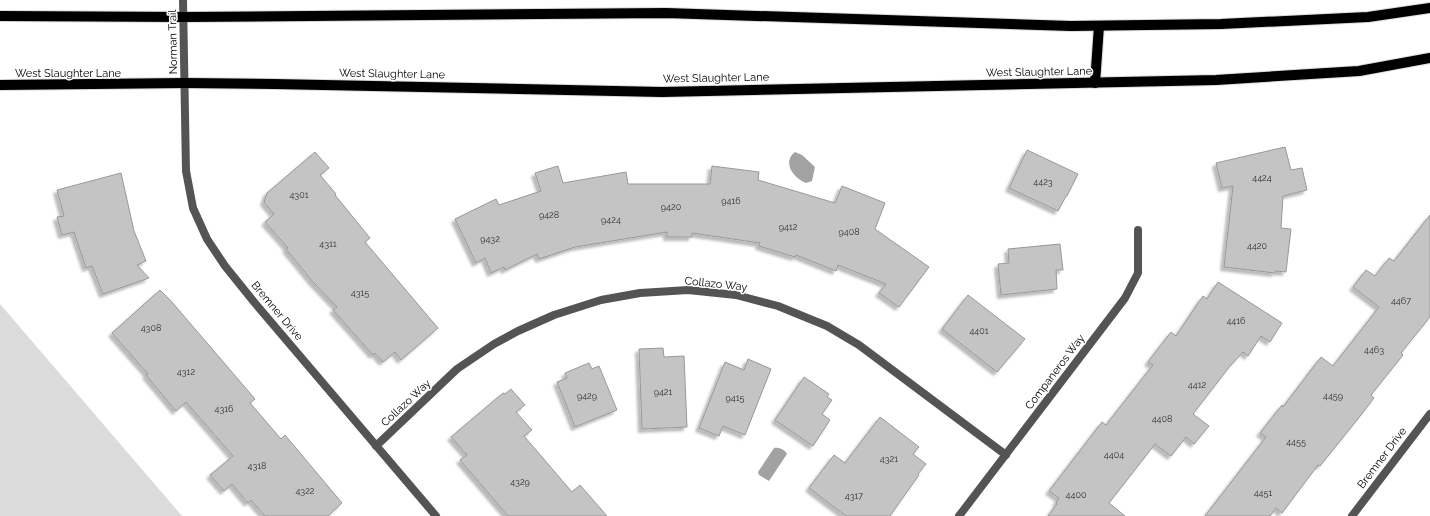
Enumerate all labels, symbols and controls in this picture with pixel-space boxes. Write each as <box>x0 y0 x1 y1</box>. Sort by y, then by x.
street label: Norman Trail <box>166 10 180 74</box>
street label: West Slaughter Lane <box>986 65 1093 79</box>
street label: West Slaughter Lane <box>15 67 122 80</box>
street label: West Slaughter Lane <box>339 67 446 81</box>
street label: West Slaughter Lane <box>663 71 770 85</box>
house number: 4424 <box>1252 173 1272 183</box>
house number: 4423 <box>1033 177 1053 187</box>
house number: 4301 <box>289 190 309 200</box>
house number: 9416 <box>721 196 741 206</box>
house number: 9420 <box>661 202 682 212</box>
house number: 9428 <box>539 210 559 220</box>
house number: 9424 <box>601 215 621 225</box>
house number: 9412 <box>779 222 798 232</box>
house number: 9408 <box>838 227 860 237</box>
house number: 9432 <box>480 234 500 244</box>
house number: 4311 <box>319 239 337 249</box>
house number: 4420 <box>1247 241 1268 251</box>
street label: Collazo Way <box>684 274 748 294</box>
street label: Bremner Drive <box>249 279 306 344</box>
house number: 4315 <box>351 288 369 298</box>
house number: 4467 <box>1391 296 1411 306</box>
house number: 4416 <box>1226 316 1246 326</box>
house number: 4308 <box>141 323 161 333</box>
house number: 4401 <box>969 326 989 336</box>
street label: Companeros Way <box>1023 332 1087 412</box>
house number: 4463 <box>1364 345 1384 355</box>
house number: 4312 <box>177 367 195 377</box>
street label: Collazo Way <box>379 377 434 429</box>
house number: 4412 <box>1188 380 1206 390</box>
house number: 9421 <box>654 387 673 397</box>
house number: 9429 <box>577 391 597 401</box>
house number: 4459 <box>1323 391 1343 401</box>
house number: 9415 <box>726 393 745 403</box>
house number: 4316 <box>215 404 234 414</box>
house number: 4408 <box>1152 414 1172 424</box>
street label: Bremner Drive <box>1355 424 1410 491</box>
house number: 4455 <box>1286 437 1306 447</box>
house number: 4404 <box>1104 450 1124 460</box>
house number: 4321 <box>880 454 898 464</box>
house number: 4318 <box>248 461 266 471</box>
house number: 4329 <box>510 477 530 487</box>
house number: 4322 <box>295 486 315 496</box>
house number: 4451 <box>1254 488 1272 498</box>
house number: 4400 <box>1066 490 1087 500</box>
house number: 4317 <box>845 491 863 501</box>

